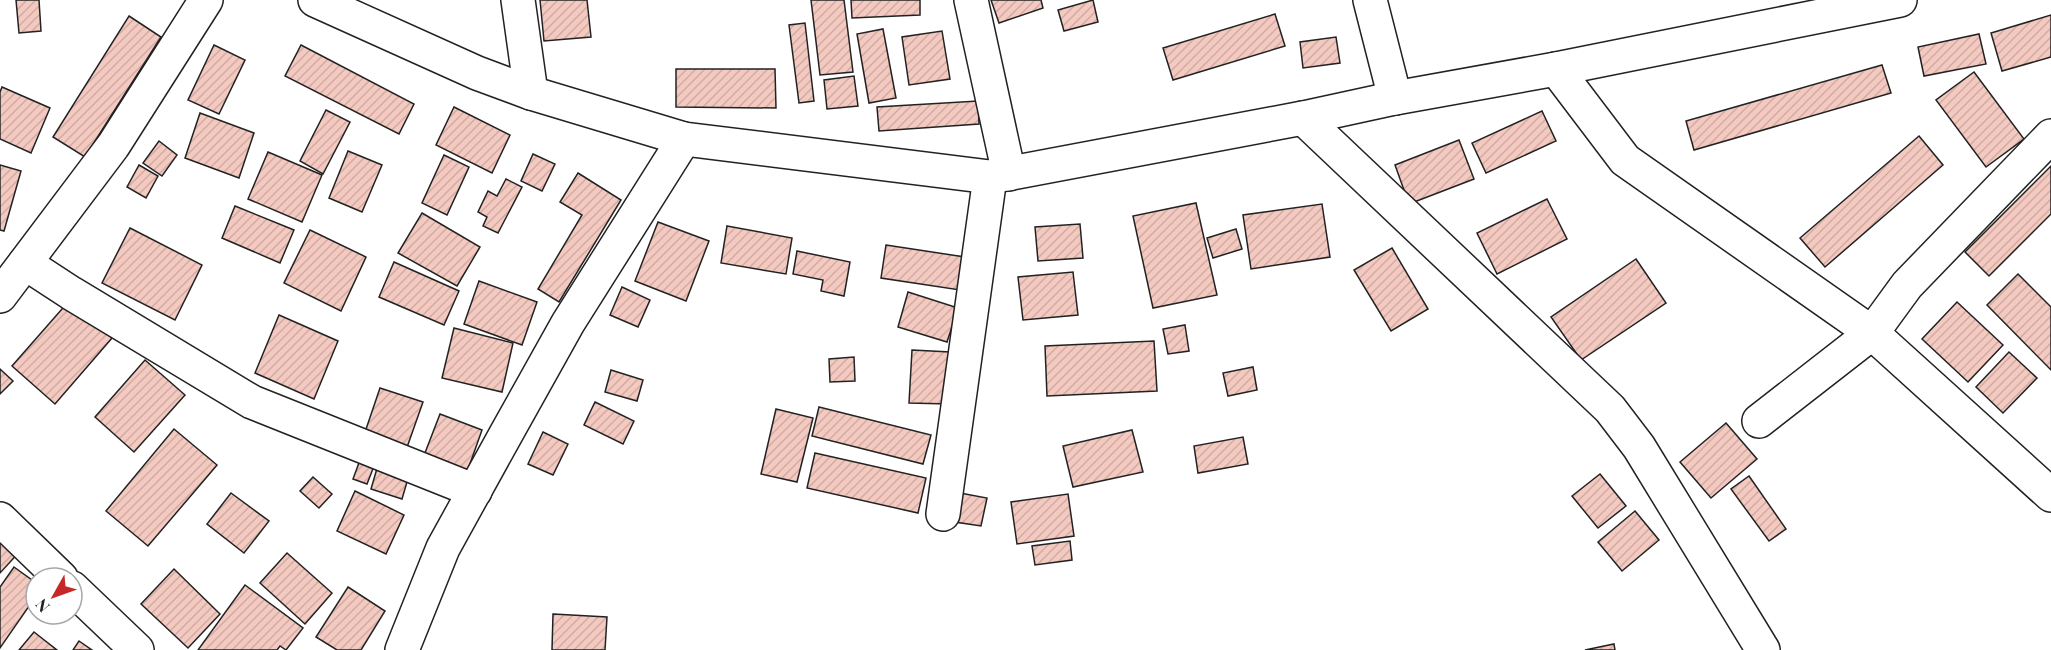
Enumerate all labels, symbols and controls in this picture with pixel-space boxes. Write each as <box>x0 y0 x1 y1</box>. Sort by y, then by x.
north arrow <box>24 566 84 626</box>
text: N <box>30 594 54 617</box>

